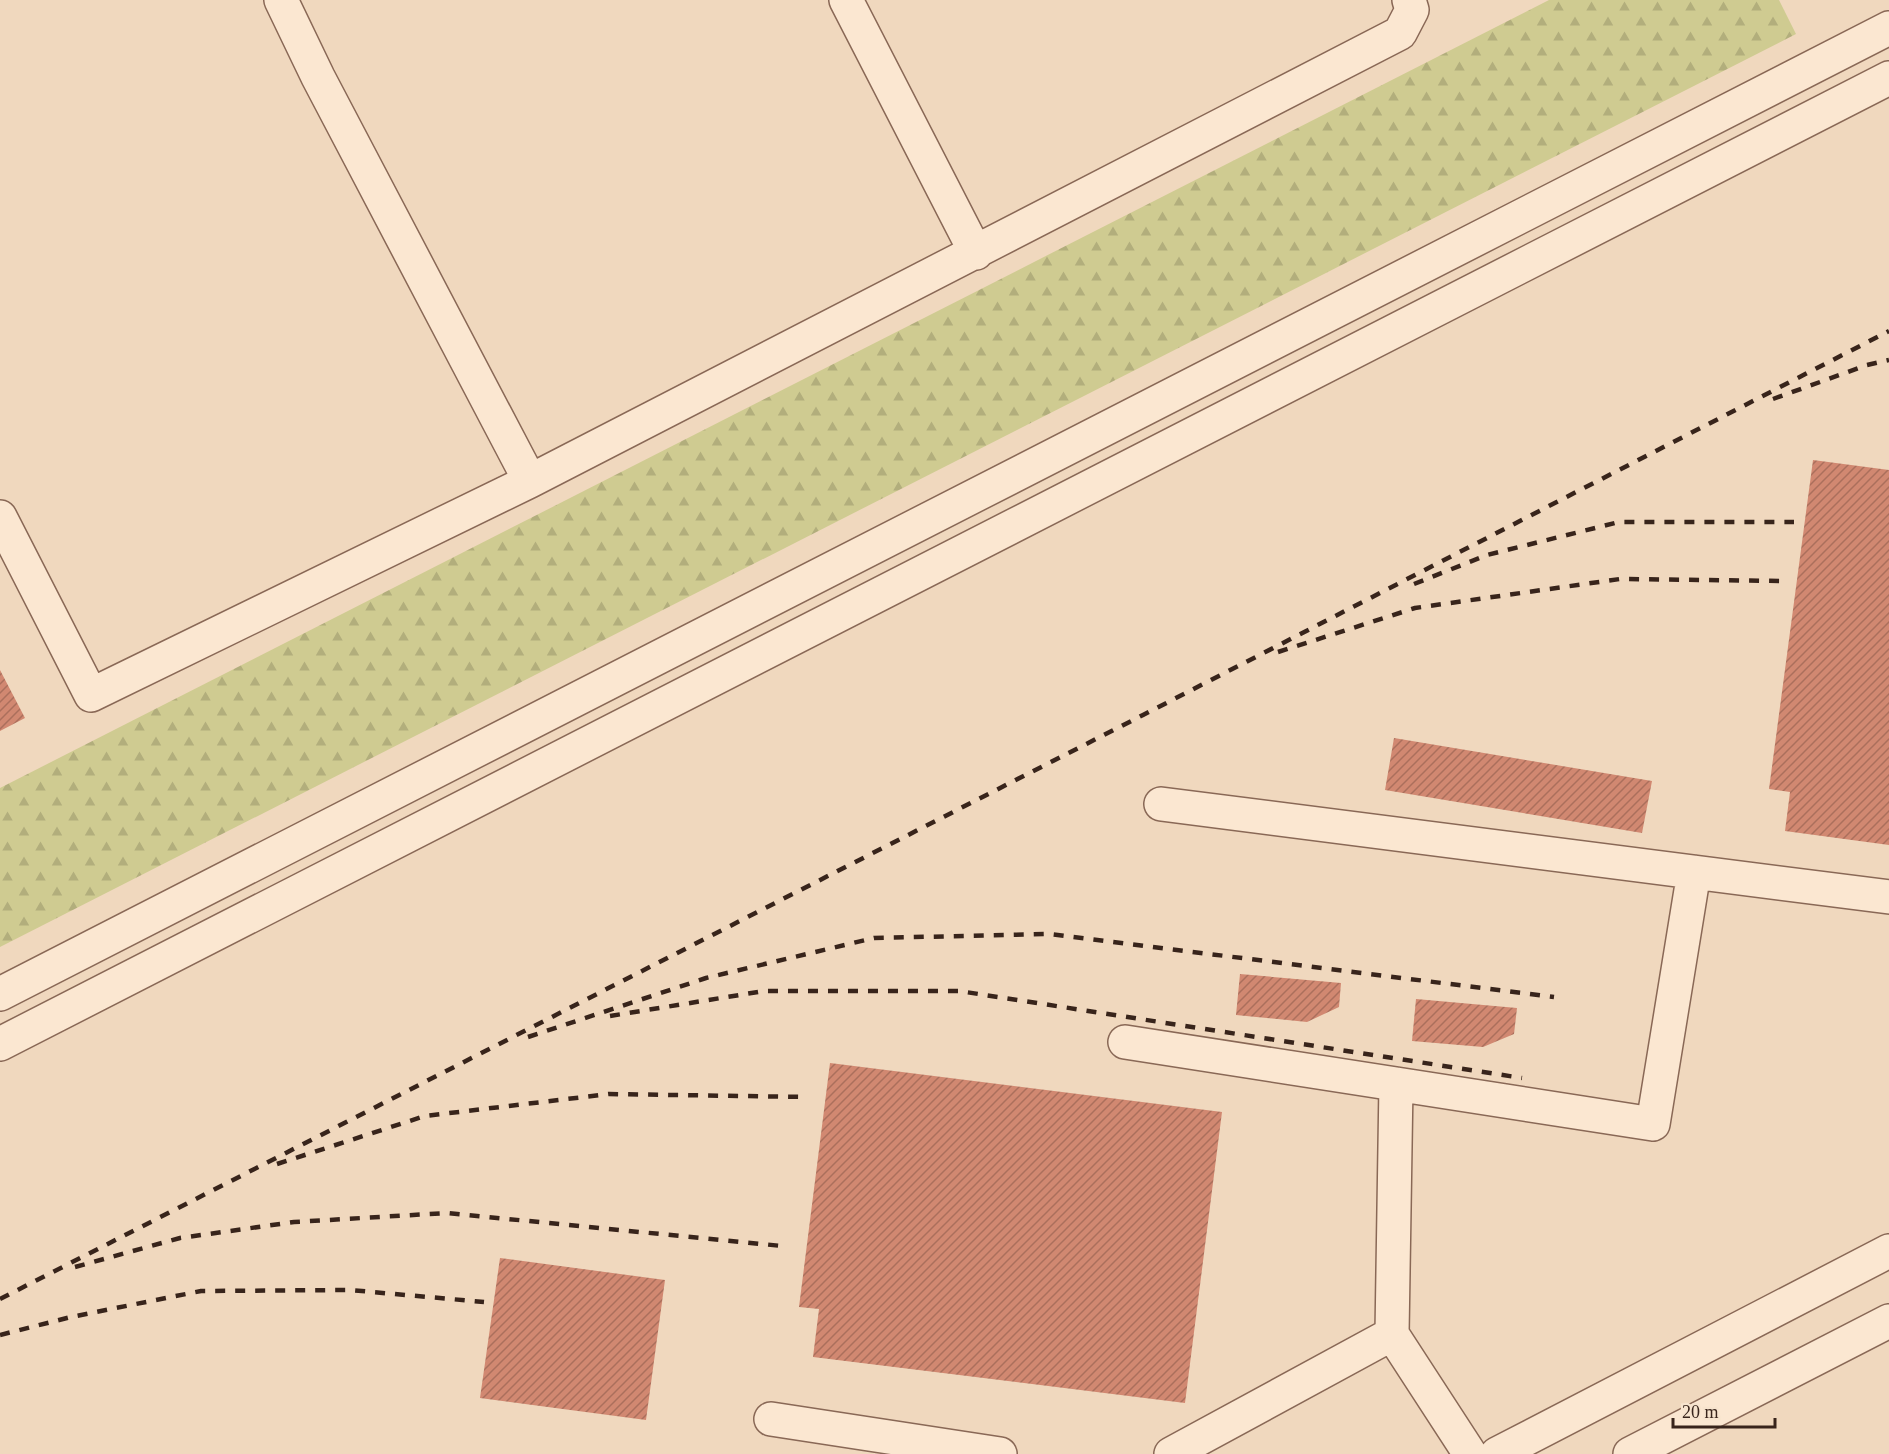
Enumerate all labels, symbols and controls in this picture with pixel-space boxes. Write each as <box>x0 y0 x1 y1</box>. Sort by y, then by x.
scale bar <box>1673 1391 1775 1429</box>
text: 20 m <box>1682 1402 1719 1422</box>

